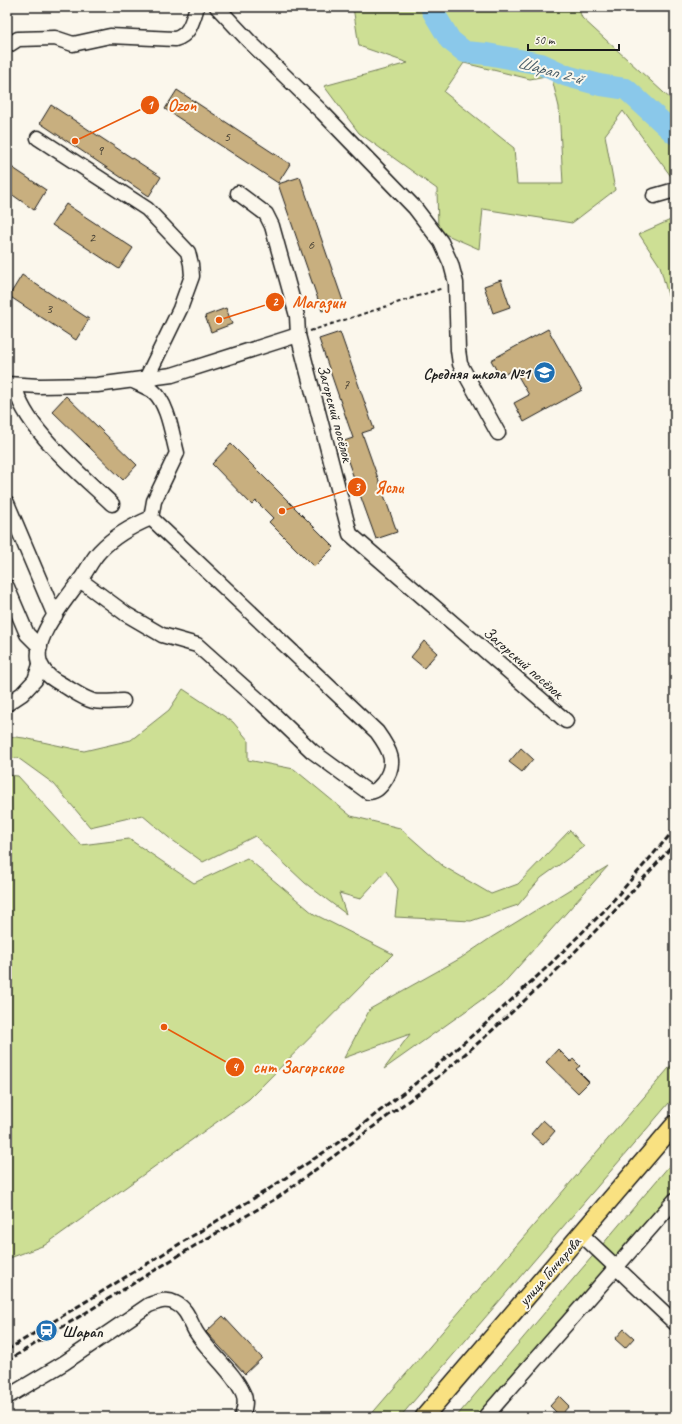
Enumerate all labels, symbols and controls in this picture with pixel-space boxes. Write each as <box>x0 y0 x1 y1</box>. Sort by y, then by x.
scale bar <box>528 26 619 52</box>
text: 50 m <box>534 32 556 48</box>
water label: Шарап 2-й <box>515 52 588 90</box>
callout: Ozon <box>140 90 204 119</box>
text: Ozon <box>168 95 197 116</box>
text: 1 <box>147 97 154 113</box>
house number: 5 <box>224 128 231 145</box>
house number: 9 <box>97 142 105 159</box>
house number: 2 <box>89 229 97 246</box>
house number: 6 <box>308 236 315 253</box>
callout: Магазин <box>265 288 354 317</box>
text: Магазин <box>292 292 347 314</box>
text: 2 <box>272 294 279 310</box>
house number: 3 <box>46 300 54 317</box>
school or university icon: Средняя школа №1 <box>532 360 558 386</box>
street label: Загорский посёлок <box>312 363 358 465</box>
place label: Средняя школа №1 <box>423 364 532 384</box>
house number: 7 <box>343 376 350 393</box>
callout: Ясли <box>347 472 412 501</box>
text: Ясли <box>375 477 405 498</box>
text: 3 <box>354 479 361 495</box>
street label: Загорский посёлок <box>479 623 568 704</box>
callout: снт Загорское <box>225 1053 351 1082</box>
text: снт Загорское <box>253 1057 346 1078</box>
text: 4 <box>232 1059 239 1075</box>
street label: улица Гончарова <box>514 1232 586 1311</box>
station icon: Шарап <box>34 1318 60 1344</box>
place label: Шарап <box>62 1322 104 1342</box>

